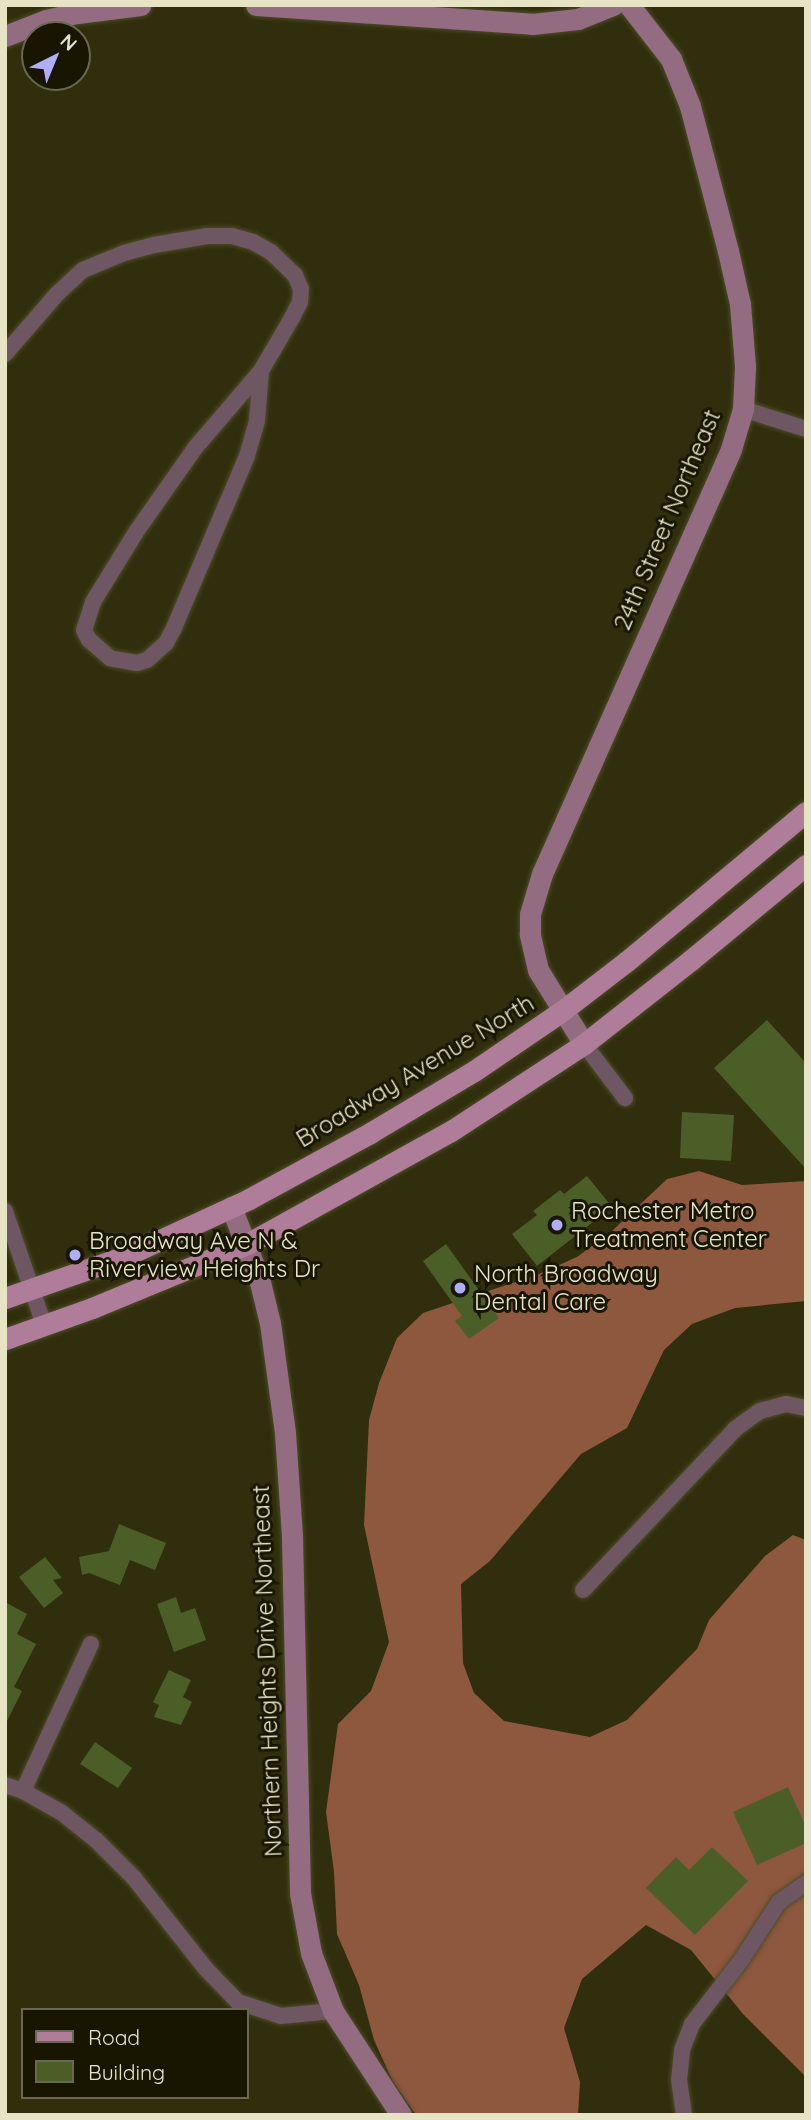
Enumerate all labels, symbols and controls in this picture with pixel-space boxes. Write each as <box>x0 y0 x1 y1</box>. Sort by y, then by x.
north arrow <box>21 21 91 91</box>
text: N <box>56 29 82 56</box>
street label: 24th Street Northeast <box>608 405 726 635</box>
street label: Broadway Avenue North <box>291 989 539 1153</box>
place label: Rochester Metro Treatment Center <box>571 1197 767 1253</box>
marker: Rochester Metro Treatment Center <box>549 1217 565 1233</box>
place label: Broadway Ave N & Riverview Heights Dr <box>89 1227 320 1283</box>
marker: Broadway Ave N & Riverview Heights Dr <box>67 1247 83 1263</box>
place label: North Broadway Dental Care <box>474 1260 658 1316</box>
marker: North Broadway Dental Care <box>452 1280 468 1296</box>
street label: Northern Heights Drive Northeast <box>246 1485 288 1857</box>
legend <box>21 2008 248 2099</box>
text: Road <box>88 2024 140 2050</box>
text: Building <box>88 2059 165 2085</box>

